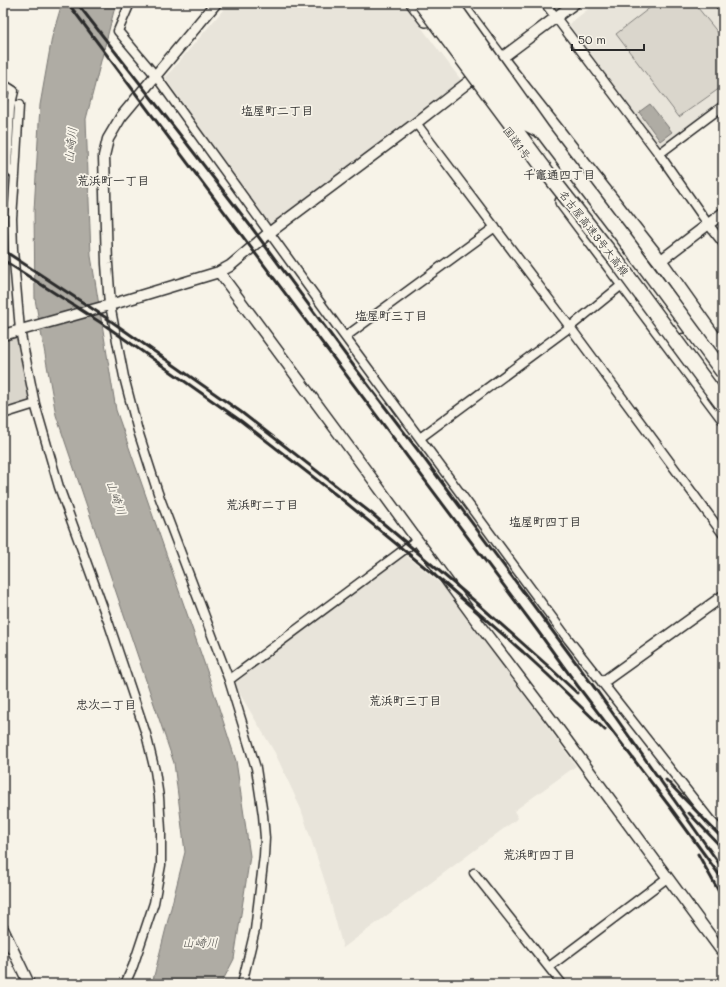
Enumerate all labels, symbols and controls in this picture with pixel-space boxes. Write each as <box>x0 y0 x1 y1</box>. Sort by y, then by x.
scale bar <box>572 26 644 52</box>
text: 50 m <box>578 31 606 47</box>
district label: 塩屋町二丁目 <box>241 102 313 118</box>
street label: 国道1号 <box>500 123 535 162</box>
water label: 山崎川 <box>60 126 80 164</box>
district label: 千竈通四丁目 <box>523 166 595 182</box>
district label: 荒浜町一丁目 <box>77 172 149 188</box>
street label: 名古屋高速3号大高線 <box>556 187 633 279</box>
district label: 塩屋町三丁目 <box>355 307 427 323</box>
water label: 山崎川 <box>104 478 130 517</box>
district label: 荒浜町二丁目 <box>226 496 298 512</box>
district label: 塩屋町四丁目 <box>509 513 581 529</box>
district label: 荒浜町三丁目 <box>369 692 441 708</box>
district label: 忠次二丁目 <box>76 696 136 712</box>
district label: 荒浜町四丁目 <box>503 846 575 862</box>
water label: 山崎川 <box>182 934 218 950</box>

